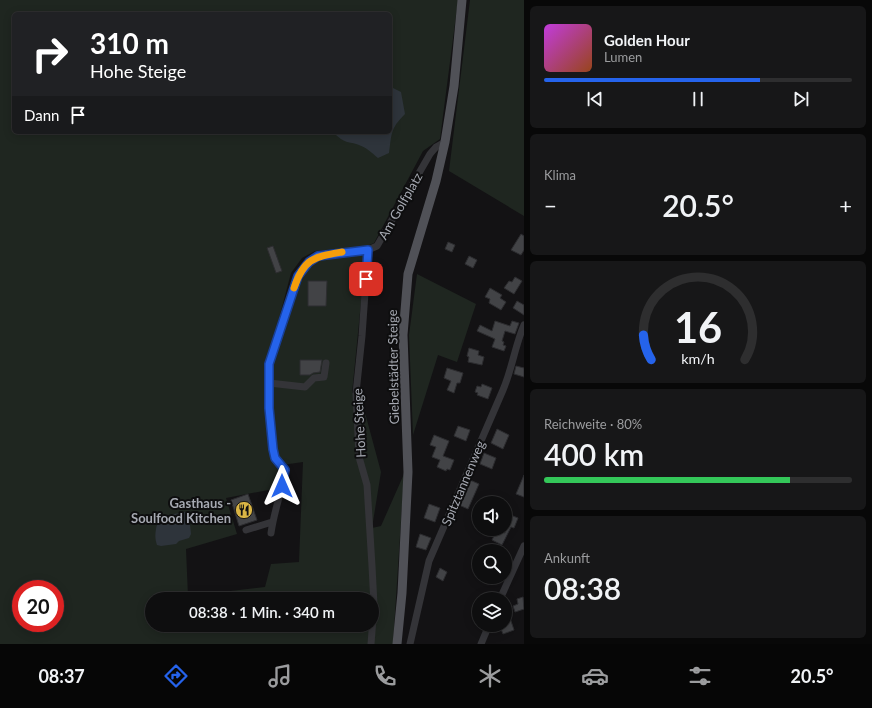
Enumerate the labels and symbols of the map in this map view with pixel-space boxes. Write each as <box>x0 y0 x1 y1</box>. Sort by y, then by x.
street label: Am Golfplatz <box>374 170 426 242</box>
pin <box>349 262 383 296</box>
street label: Giebelstädter Steige <box>384 309 402 425</box>
street label: Hohe Steige <box>349 388 369 458</box>
street label: Spitztannenweg <box>438 438 488 528</box>
position arrow <box>261 465 303 507</box>
place label: Gasthaus - Soulfood Kitchen <box>131 495 231 526</box>
restaurant icon: Gasthaus - Soulfood Kitchen <box>234 500 254 520</box>
speed limit sign: 20 <box>12 580 64 632</box>

